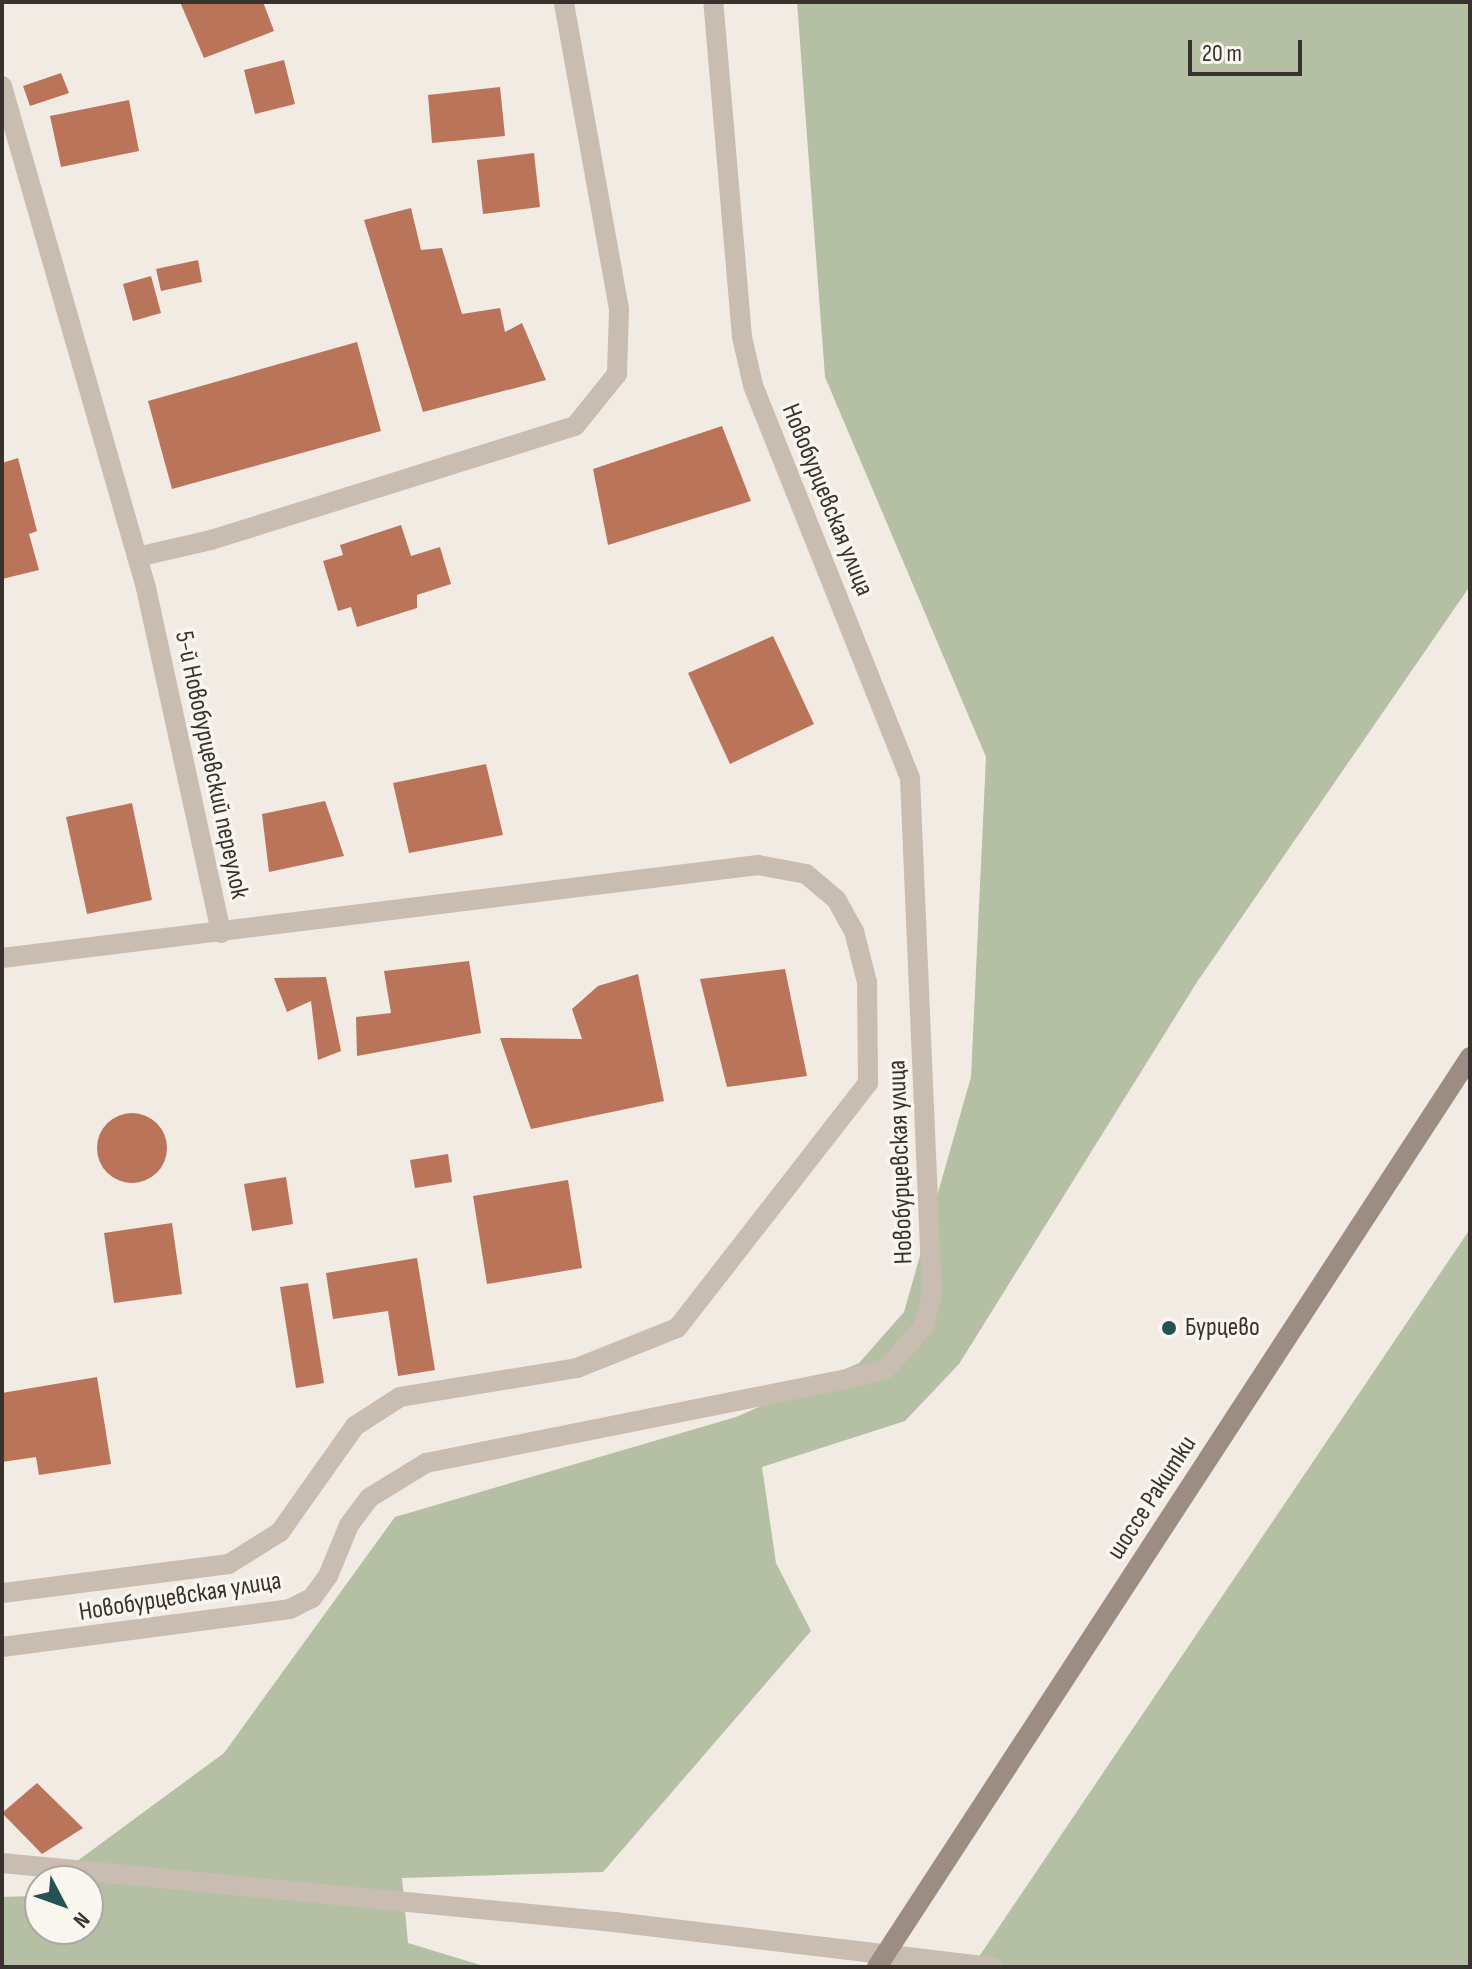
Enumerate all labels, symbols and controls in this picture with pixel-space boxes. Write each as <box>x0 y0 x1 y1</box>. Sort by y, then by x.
scale bar <box>1192 24 1306 74</box>
text: 20 m <box>1202 39 1242 68</box>
street label: Новобурцевская улица <box>774 399 880 601</box>
street label: 5-й Новобурцевский переулок <box>167 628 255 902</box>
street label: Новобурцевская улица <box>882 1059 920 1265</box>
place label: Бурцево <box>1185 1312 1260 1344</box>
marker: Бурцево <box>1160 1319 1178 1337</box>
street label: шоссе Ракитки <box>1100 1430 1204 1566</box>
street label: Новобурцевская улица <box>77 1566 283 1628</box>
north arrow <box>24 1865 104 1945</box>
text: N <box>67 1906 95 1933</box>

